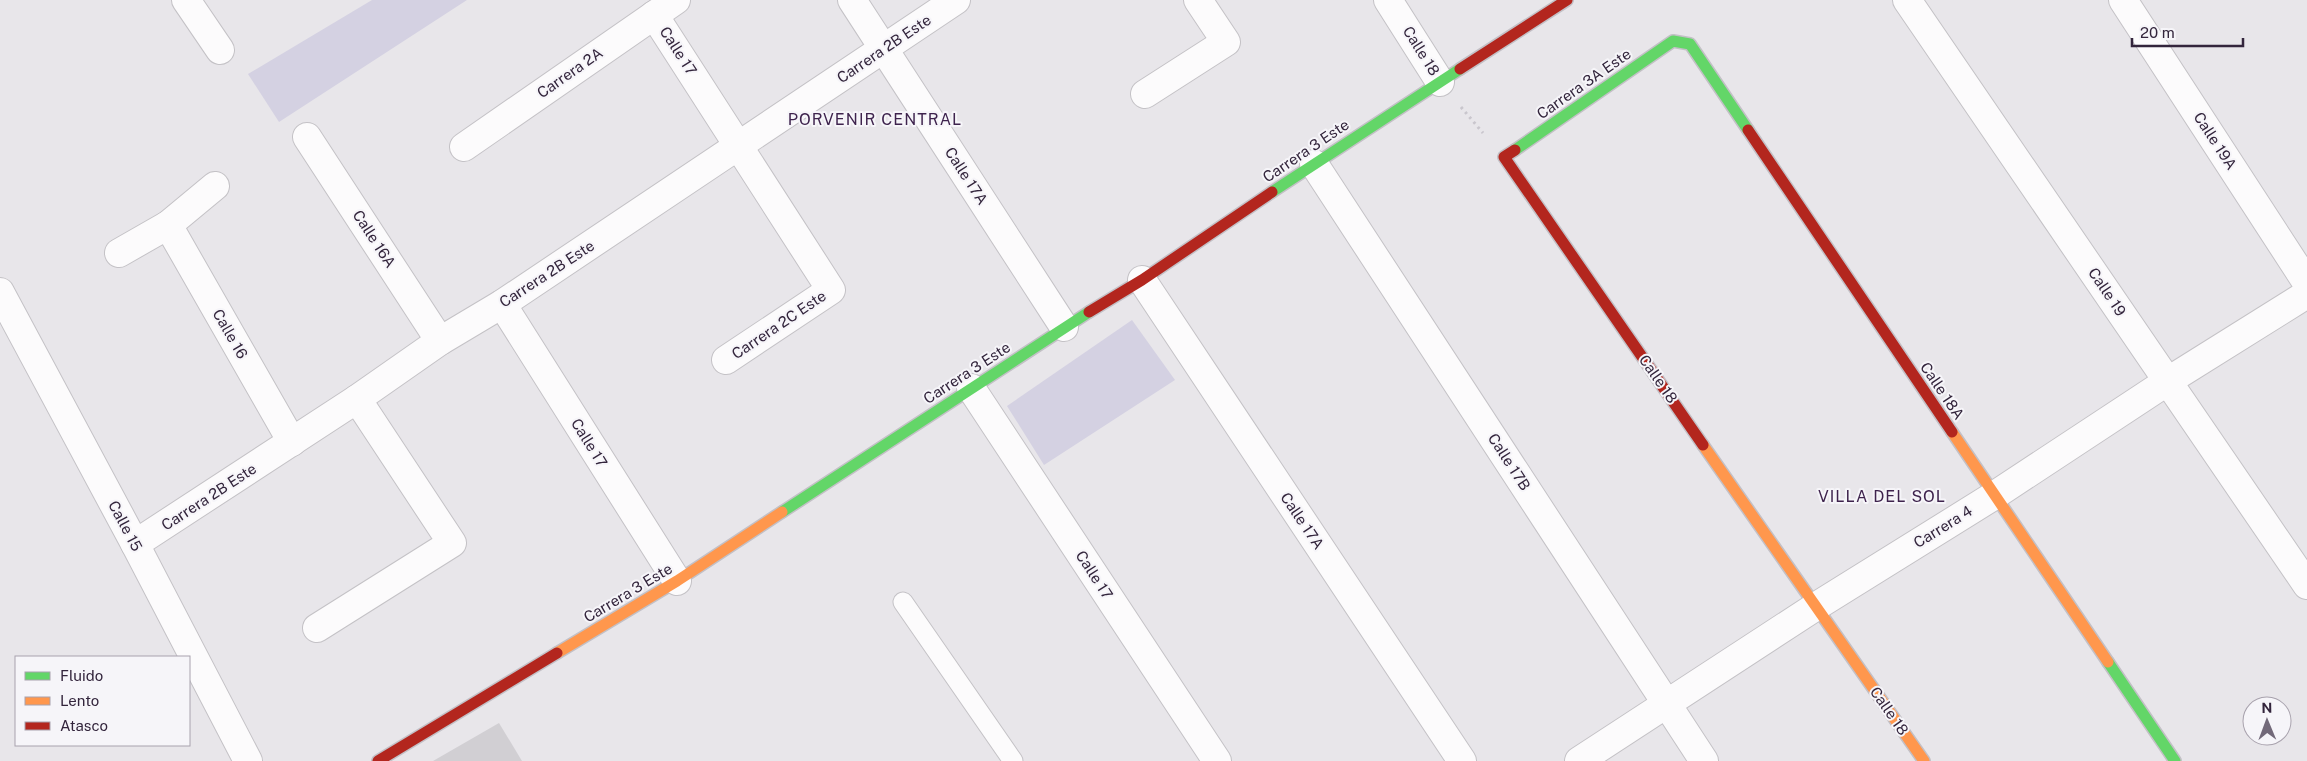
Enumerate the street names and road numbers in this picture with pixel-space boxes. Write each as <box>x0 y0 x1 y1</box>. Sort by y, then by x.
street label: Carrera 2B Este <box>834 11 934 86</box>
street label: Calle 17 <box>657 23 700 78</box>
street label: Calle 18 <box>1400 23 1443 79</box>
street label: Carrera 2A <box>534 44 606 101</box>
street label: Carrera 3A Este <box>1534 45 1634 122</box>
street label: Calle 19A <box>2191 109 2240 173</box>
street label: Carrera 3 Este <box>1260 116 1352 186</box>
street label: Calle 17A <box>942 144 991 208</box>
street label: Calle 16A <box>350 207 399 271</box>
street label: Carrera 2B Este <box>496 237 597 311</box>
street label: Calle 19 <box>2085 264 2130 319</box>
street label: Carrera 2C Este <box>728 287 829 362</box>
street label: Calle 16 <box>209 306 251 362</box>
street label: Carrera 3 Este <box>920 338 1013 407</box>
street label: Calle 18 <box>1636 351 1681 406</box>
street label: Calle 18A <box>1917 359 1968 423</box>
street label: Calle 17 <box>568 415 611 470</box>
street label: Calle 17B <box>1485 430 1534 493</box>
street label: Carrera 2B Este <box>158 460 259 534</box>
street label: Calle 17A <box>1277 489 1328 553</box>
street label: Calle 15 <box>105 498 146 554</box>
street label: Carrera 4 <box>1910 502 1975 551</box>
street label: Calle 17 <box>1073 547 1116 602</box>
street label: Carrera 3 Este <box>581 560 675 626</box>
street label: Calle 18 <box>1867 683 1912 738</box>

